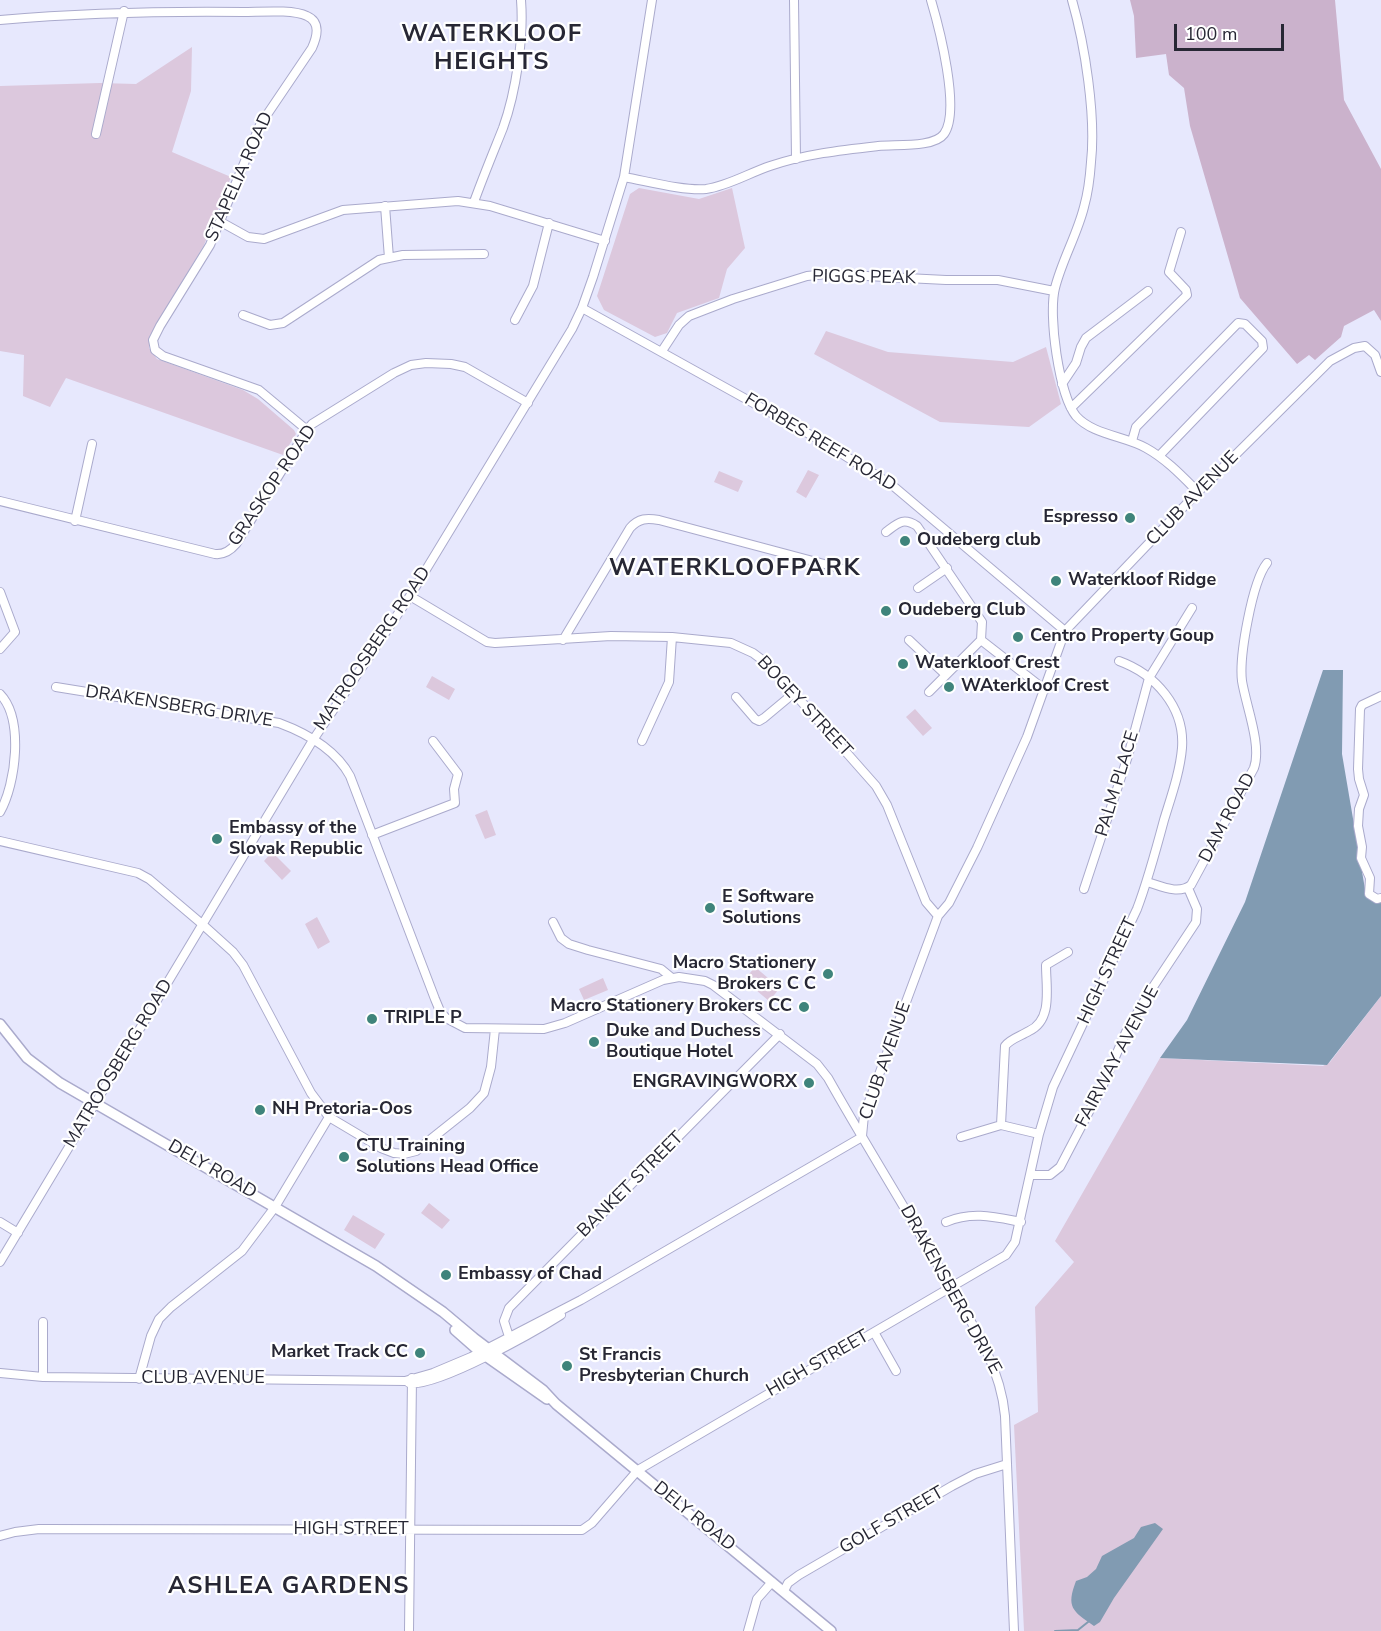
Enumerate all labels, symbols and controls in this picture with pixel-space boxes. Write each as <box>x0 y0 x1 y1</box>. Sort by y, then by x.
scale bar <box>1177 12 1286 50</box>
district label: WATERKLOOF HEIGHTS <box>401 21 583 77</box>
text: 100 m <box>1185 22 1237 46</box>
street label: STAPELIA ROAD <box>202 109 278 245</box>
street label: PIGGS PEAK <box>812 266 916 290</box>
street label: FORBES REEF ROAD <box>740 389 900 497</box>
street label: GRASKOP ROAD <box>224 421 322 551</box>
street label: CLUB AVENUE <box>1142 447 1244 551</box>
place label: Espresso <box>1043 507 1118 529</box>
marker: Espresso <box>1123 511 1137 525</box>
place label: Oudeberg club <box>917 530 1041 552</box>
marker: Oudeberg club <box>898 534 912 548</box>
district label: WATERKLOOFPARK <box>609 555 861 583</box>
street label: MATROOSBERG ROAD <box>310 563 436 735</box>
place label: Waterkloof Ridge <box>1068 570 1216 592</box>
marker: Waterkloof Ridge <box>1049 574 1063 588</box>
place label: Oudeberg Club <box>898 600 1025 622</box>
marker: Oudeberg Club <box>879 604 893 618</box>
place label: Centro Property Goup <box>1030 626 1214 648</box>
marker: Centro Property Goup <box>1011 630 1025 644</box>
street label: BOGEY STREET <box>752 652 856 762</box>
place label: Waterkloof Crest <box>915 653 1059 675</box>
marker: Waterkloof Crest <box>896 657 910 671</box>
place label: WAterkloof Crest <box>961 676 1109 698</box>
marker: WAterkloof Crest <box>942 680 956 694</box>
street label: DRAKENSBERG DRIVE <box>84 681 274 733</box>
street label: PALM PLACE <box>1092 729 1144 839</box>
street label: DAM ROAD <box>1195 770 1261 866</box>
place label: Embassy of the Slovak Republic <box>229 818 363 860</box>
marker: Embassy of the Slovak Republic <box>210 832 224 846</box>
place label: E Software Solutions <box>722 887 814 930</box>
marker: E Software Solutions <box>703 901 717 915</box>
street label: HIGH STREET <box>1074 914 1142 1028</box>
place label: Macro Stationery Brokers C C <box>673 953 816 996</box>
marker: Macro Stationery Brokers C C <box>821 967 835 981</box>
street label: MATROOSBERG ROAD <box>60 976 178 1152</box>
street label: FAIRWAY AVENUE <box>1072 983 1164 1131</box>
place label: Macro Stationery Brokers CC <box>550 996 792 1018</box>
street label: CLUB AVENUE <box>856 999 916 1123</box>
marker: Macro Stationery Brokers CC <box>797 1000 811 1014</box>
place label: TRIPLE P <box>384 1008 462 1030</box>
marker: TRIPLE P <box>365 1012 379 1026</box>
place label: Duke and Duchess Boutique Hotel <box>606 1021 761 1064</box>
marker: Duke and Duchess Boutique Hotel <box>587 1035 601 1049</box>
place label: ENGRAVINGWORX <box>633 1072 797 1094</box>
marker: ENGRAVINGWORX <box>802 1076 816 1090</box>
place label: NH Pretoria-Oos <box>272 1099 412 1121</box>
marker: NH Pretoria-Oos <box>253 1103 267 1117</box>
street label: BANKET STREET <box>574 1128 688 1242</box>
street label: DELY ROAD <box>164 1136 260 1204</box>
place label: CTU Training Solutions Head Office <box>356 1136 538 1178</box>
marker: CTU Training Solutions Head Office <box>337 1150 351 1164</box>
street label: DRAKENSBERG DRIVE <box>895 1202 1005 1378</box>
place label: Embassy of Chad <box>458 1264 602 1286</box>
marker: Embassy of Chad <box>439 1268 453 1282</box>
street label: HIGH STREET <box>763 1326 873 1402</box>
place label: Market Track CC <box>271 1342 408 1364</box>
place label: St Francis Presbyterian Church <box>579 1345 749 1388</box>
marker: Market Track CC <box>413 1346 427 1360</box>
marker: St Francis Presbyterian Church <box>560 1359 574 1373</box>
street label: CLUB AVENUE <box>141 1368 265 1390</box>
street label: DELY ROAD <box>649 1477 739 1557</box>
street label: GOLF STREET <box>836 1483 948 1559</box>
street label: HIGH STREET <box>294 1519 408 1541</box>
district label: ASHLEA GARDENS <box>168 1573 410 1601</box>

